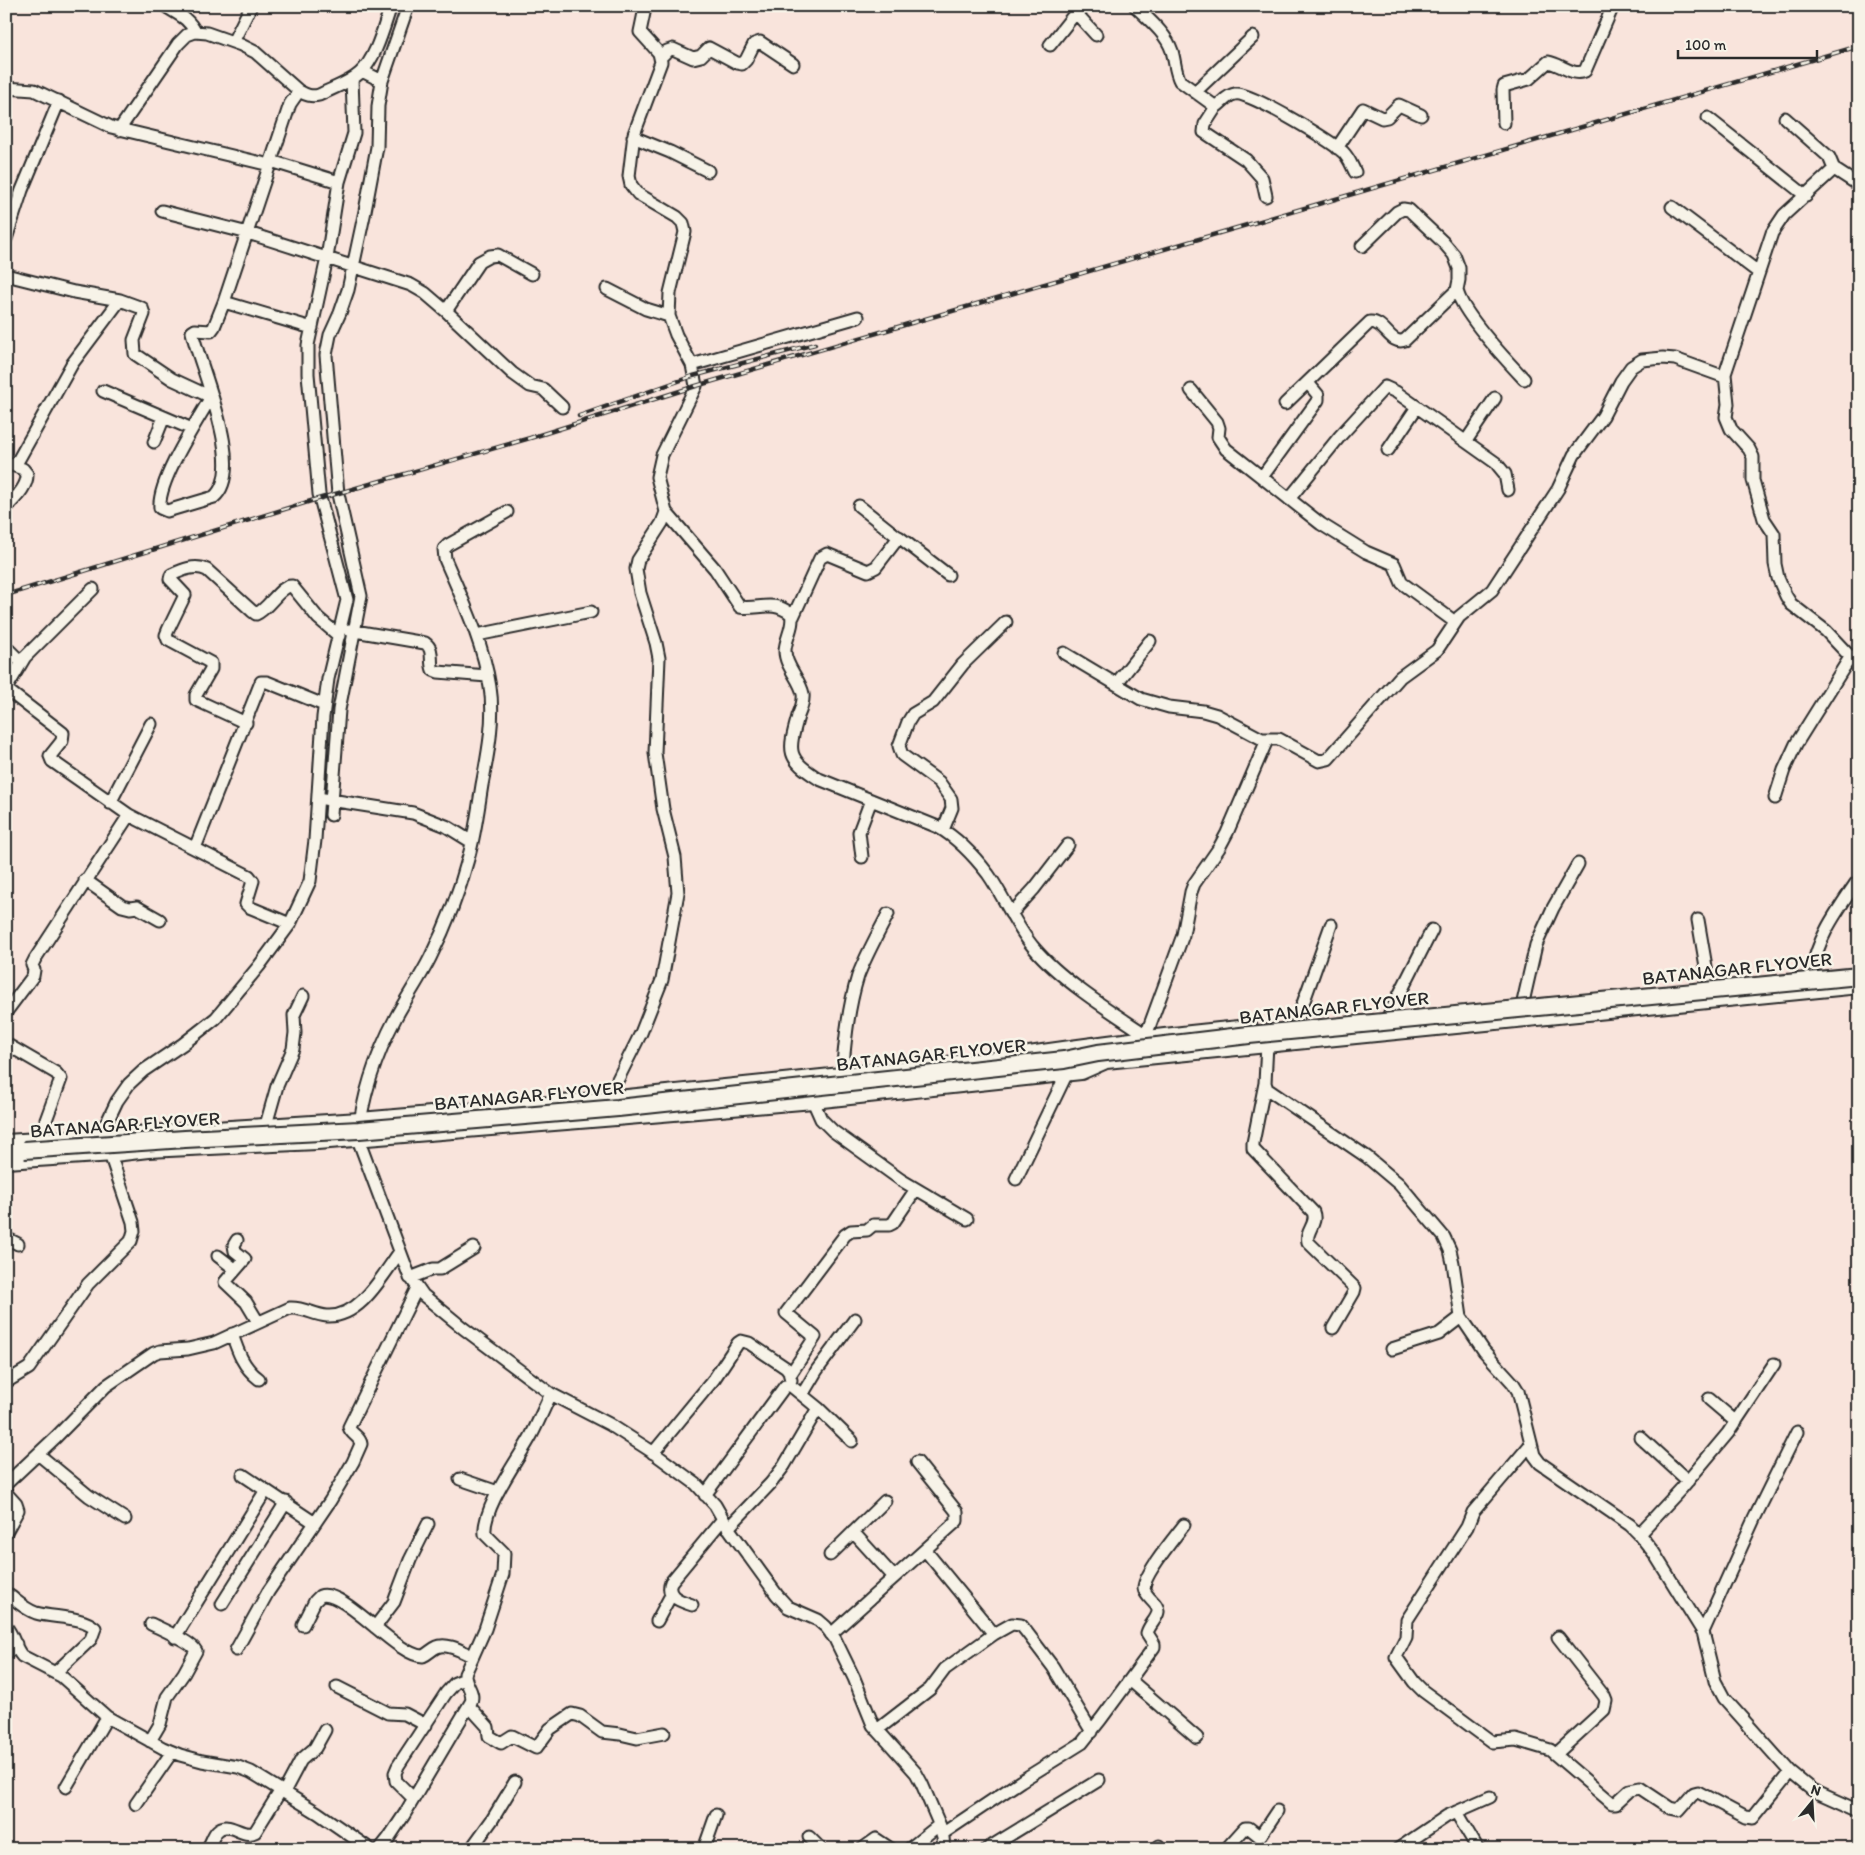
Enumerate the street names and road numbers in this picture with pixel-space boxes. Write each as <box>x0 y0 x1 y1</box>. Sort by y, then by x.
street label: BATANAGAR FLYOVER <box>1641 947 1833 990</box>
street label: BATANAGAR FLYOVER <box>1238 986 1430 1029</box>
street label: BATANAGAR FLYOVER <box>835 1033 1027 1076</box>
street label: BATANAGAR FLYOVER <box>433 1076 625 1115</box>
street label: BATANAGAR FLYOVER <box>29 1106 221 1143</box>

